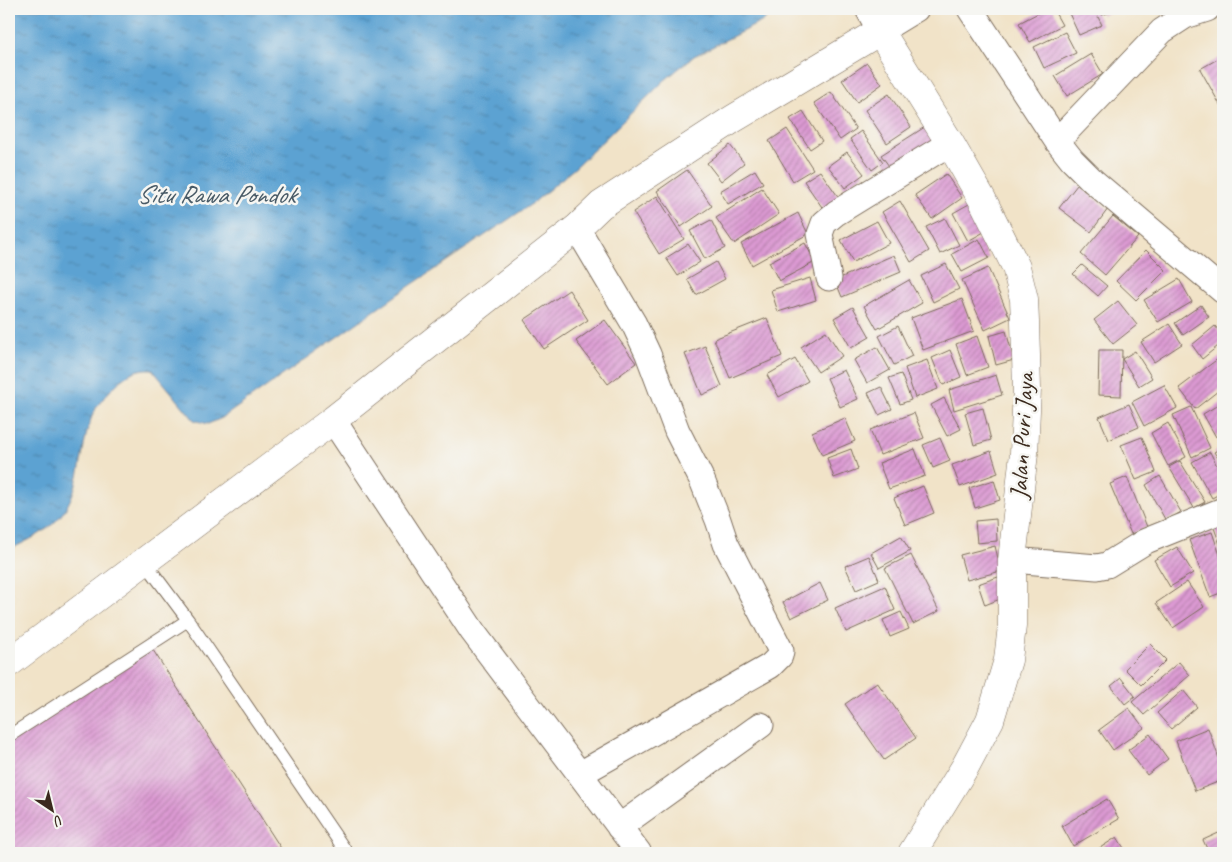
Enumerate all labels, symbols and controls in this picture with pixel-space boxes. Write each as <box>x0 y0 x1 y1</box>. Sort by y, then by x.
water label: Situ Rawa Pondok <box>137 178 300 211</box>
street label: Jalan Puri Jaya <box>1003 369 1041 501</box>
north arrow <box>28 784 78 834</box>
text: U <box>49 811 67 831</box>

